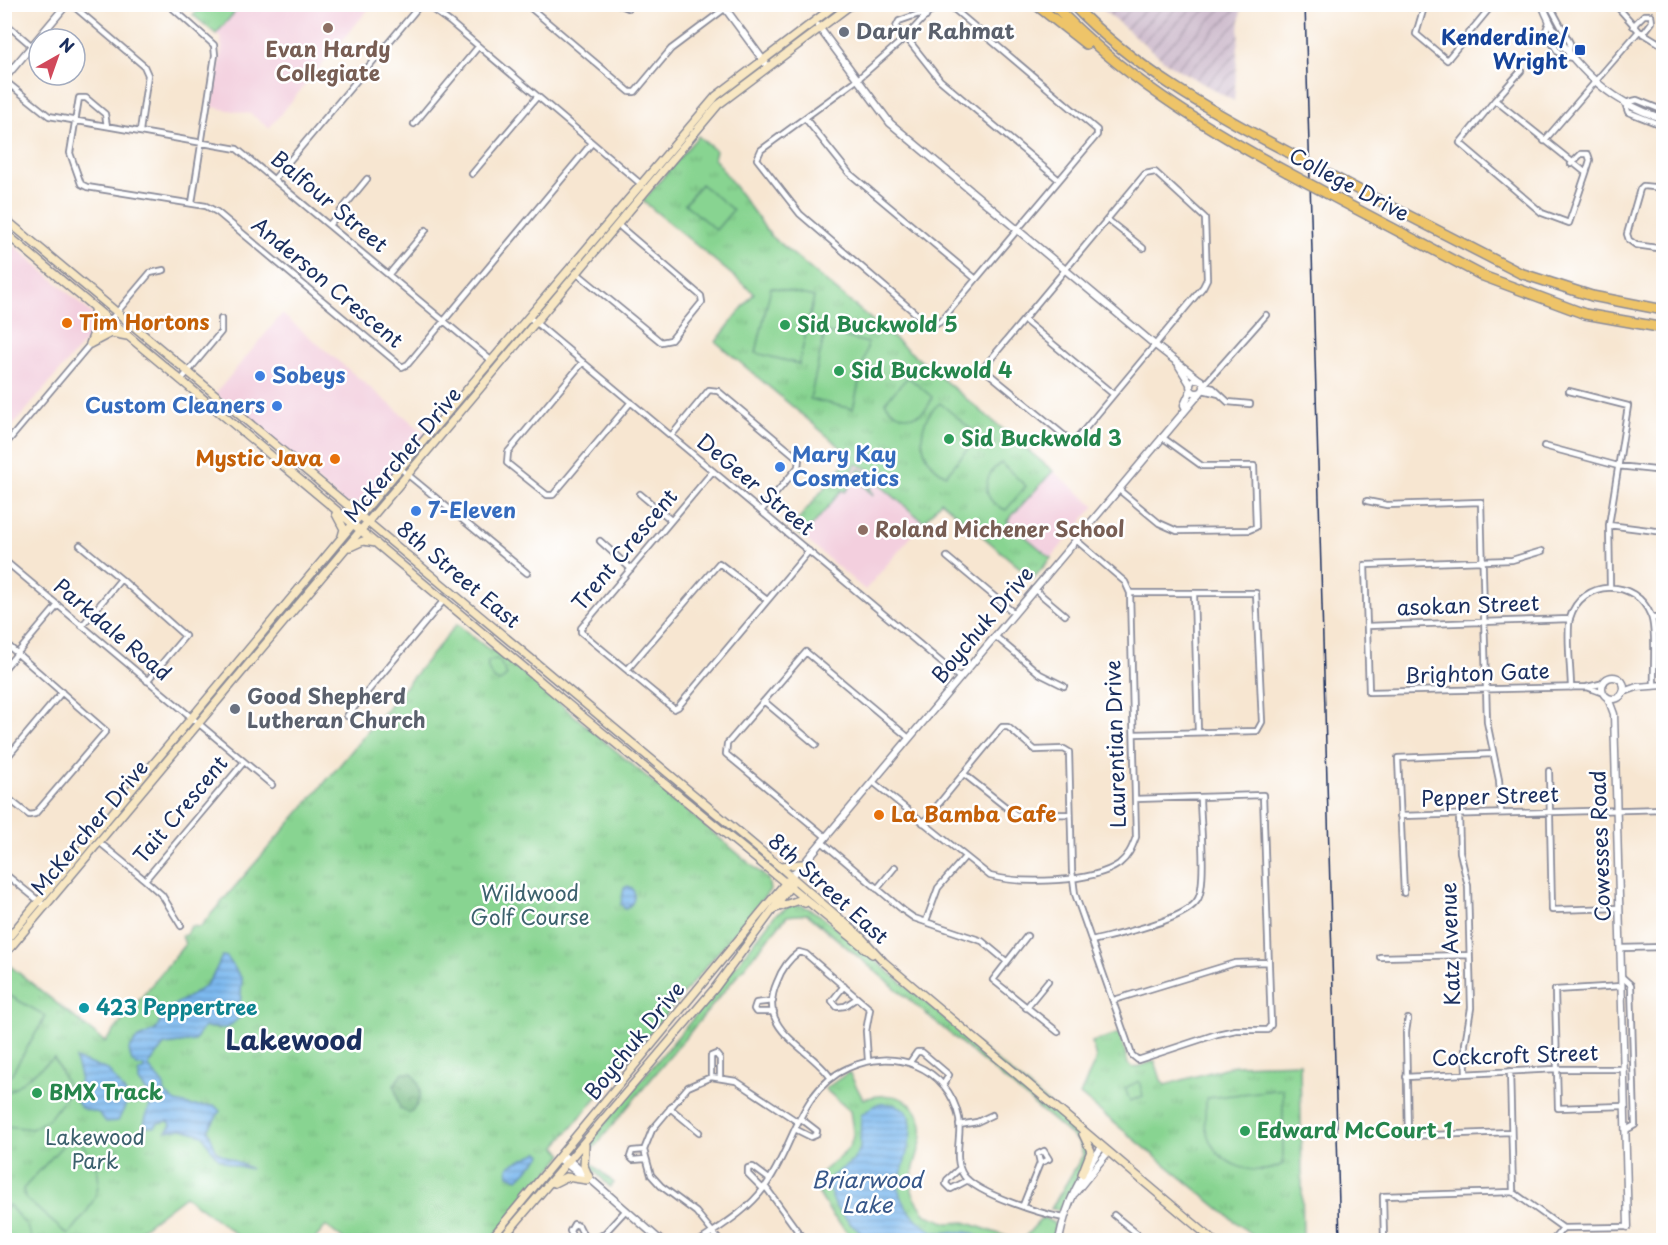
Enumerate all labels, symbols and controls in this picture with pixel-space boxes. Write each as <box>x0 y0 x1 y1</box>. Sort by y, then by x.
place label: Darur Rahmat <box>856 14 1015 46</box>
place label: Kenderdine/ Wright <box>1441 20 1568 76</box>
marker: Evan Hardy Collegiate <box>321 21 335 35</box>
marker: Darur Rahmat <box>837 25 851 39</box>
north arrow <box>27 27 87 87</box>
text: N <box>55 31 80 58</box>
place label: Evan Hardy Collegiate <box>266 32 390 88</box>
marker: Kenderdine/ Wright <box>1573 43 1587 57</box>
street label: College Drive <box>1284 138 1416 228</box>
street label: Balfour Street <box>265 142 396 259</box>
street label: Anderson Crescent <box>246 208 411 355</box>
place label: Tim Hortons <box>79 305 210 337</box>
place label: Sid Buckwold 5 <box>797 307 958 339</box>
marker: Tim Hortons <box>60 316 74 330</box>
marker: Sid Buckwold 5 <box>778 318 792 332</box>
place label: Sid Buckwold 4 <box>851 353 1012 385</box>
place label: Sobeys <box>272 358 345 390</box>
marker: Sid Buckwold 4 <box>832 364 846 378</box>
marker: Sobeys <box>253 369 267 383</box>
street label: McKercher Drive <box>335 379 468 529</box>
place label: Custom Cleaners <box>85 388 265 420</box>
marker: Custom Cleaners <box>270 399 284 413</box>
place label: Sid Buckwold 3 <box>961 421 1122 453</box>
street label: DeGeer Street <box>690 424 822 542</box>
marker: Sid Buckwold 3 <box>942 432 956 446</box>
place label: Mary Kay Cosmetics <box>792 437 899 493</box>
place label: Mystic Java <box>196 441 323 473</box>
marker: Mystic Java <box>328 452 342 466</box>
marker: Mary Kay Cosmetics <box>773 460 787 474</box>
street label: Trent Crescent <box>563 481 684 617</box>
place label: 7-Eleven <box>428 493 516 525</box>
marker: 7-Eleven <box>409 504 423 518</box>
street label: 8th Street East <box>390 512 528 635</box>
place label: Roland Michener School <box>875 512 1124 544</box>
marker: Roland Michener School <box>856 523 870 537</box>
street label: Boychuk Drive <box>923 558 1040 689</box>
street label: Parkdale Road <box>47 570 179 687</box>
street label: asokan Street <box>1396 586 1540 622</box>
street label: Brighton Gate <box>1404 653 1550 691</box>
street label: Laurentian Drive <box>1095 660 1133 829</box>
place label: Good Shepherd Lutheran Church <box>247 679 426 735</box>
marker: Good Shepherd Lutheran Church <box>228 702 242 716</box>
street label: Tait Crescent <box>125 748 234 870</box>
street label: McKercher Drive <box>22 752 155 902</box>
street label: Cowesses Road <box>1580 770 1618 922</box>
street label: Pepper Street <box>1420 777 1559 813</box>
place label: La Bamba Cafe <box>891 797 1057 829</box>
marker: La Bamba Cafe <box>872 808 886 822</box>
street label: 8th Street East <box>762 825 897 951</box>
park label: Wildwood Golf Course <box>470 876 590 932</box>
street label: Katz Avenue <box>1431 882 1467 1006</box>
street label: Boychuk Drive <box>576 973 691 1106</box>
place label: 423 Peppertree <box>96 990 258 1022</box>
marker: 423 Peppertree <box>77 1001 91 1015</box>
district label: Lakewood <box>225 1018 363 1059</box>
street label: Cockcroft Street <box>1431 1035 1599 1073</box>
place label: BMX Track <box>49 1075 163 1107</box>
marker: BMX Track <box>30 1086 44 1100</box>
place label: Edward McCourt 1 <box>1257 1113 1453 1145</box>
park label: Lakewood Park <box>45 1120 145 1176</box>
marker: Edward McCourt 1 <box>1238 1124 1252 1138</box>
water label: Briarwood Lake <box>812 1162 925 1220</box>

